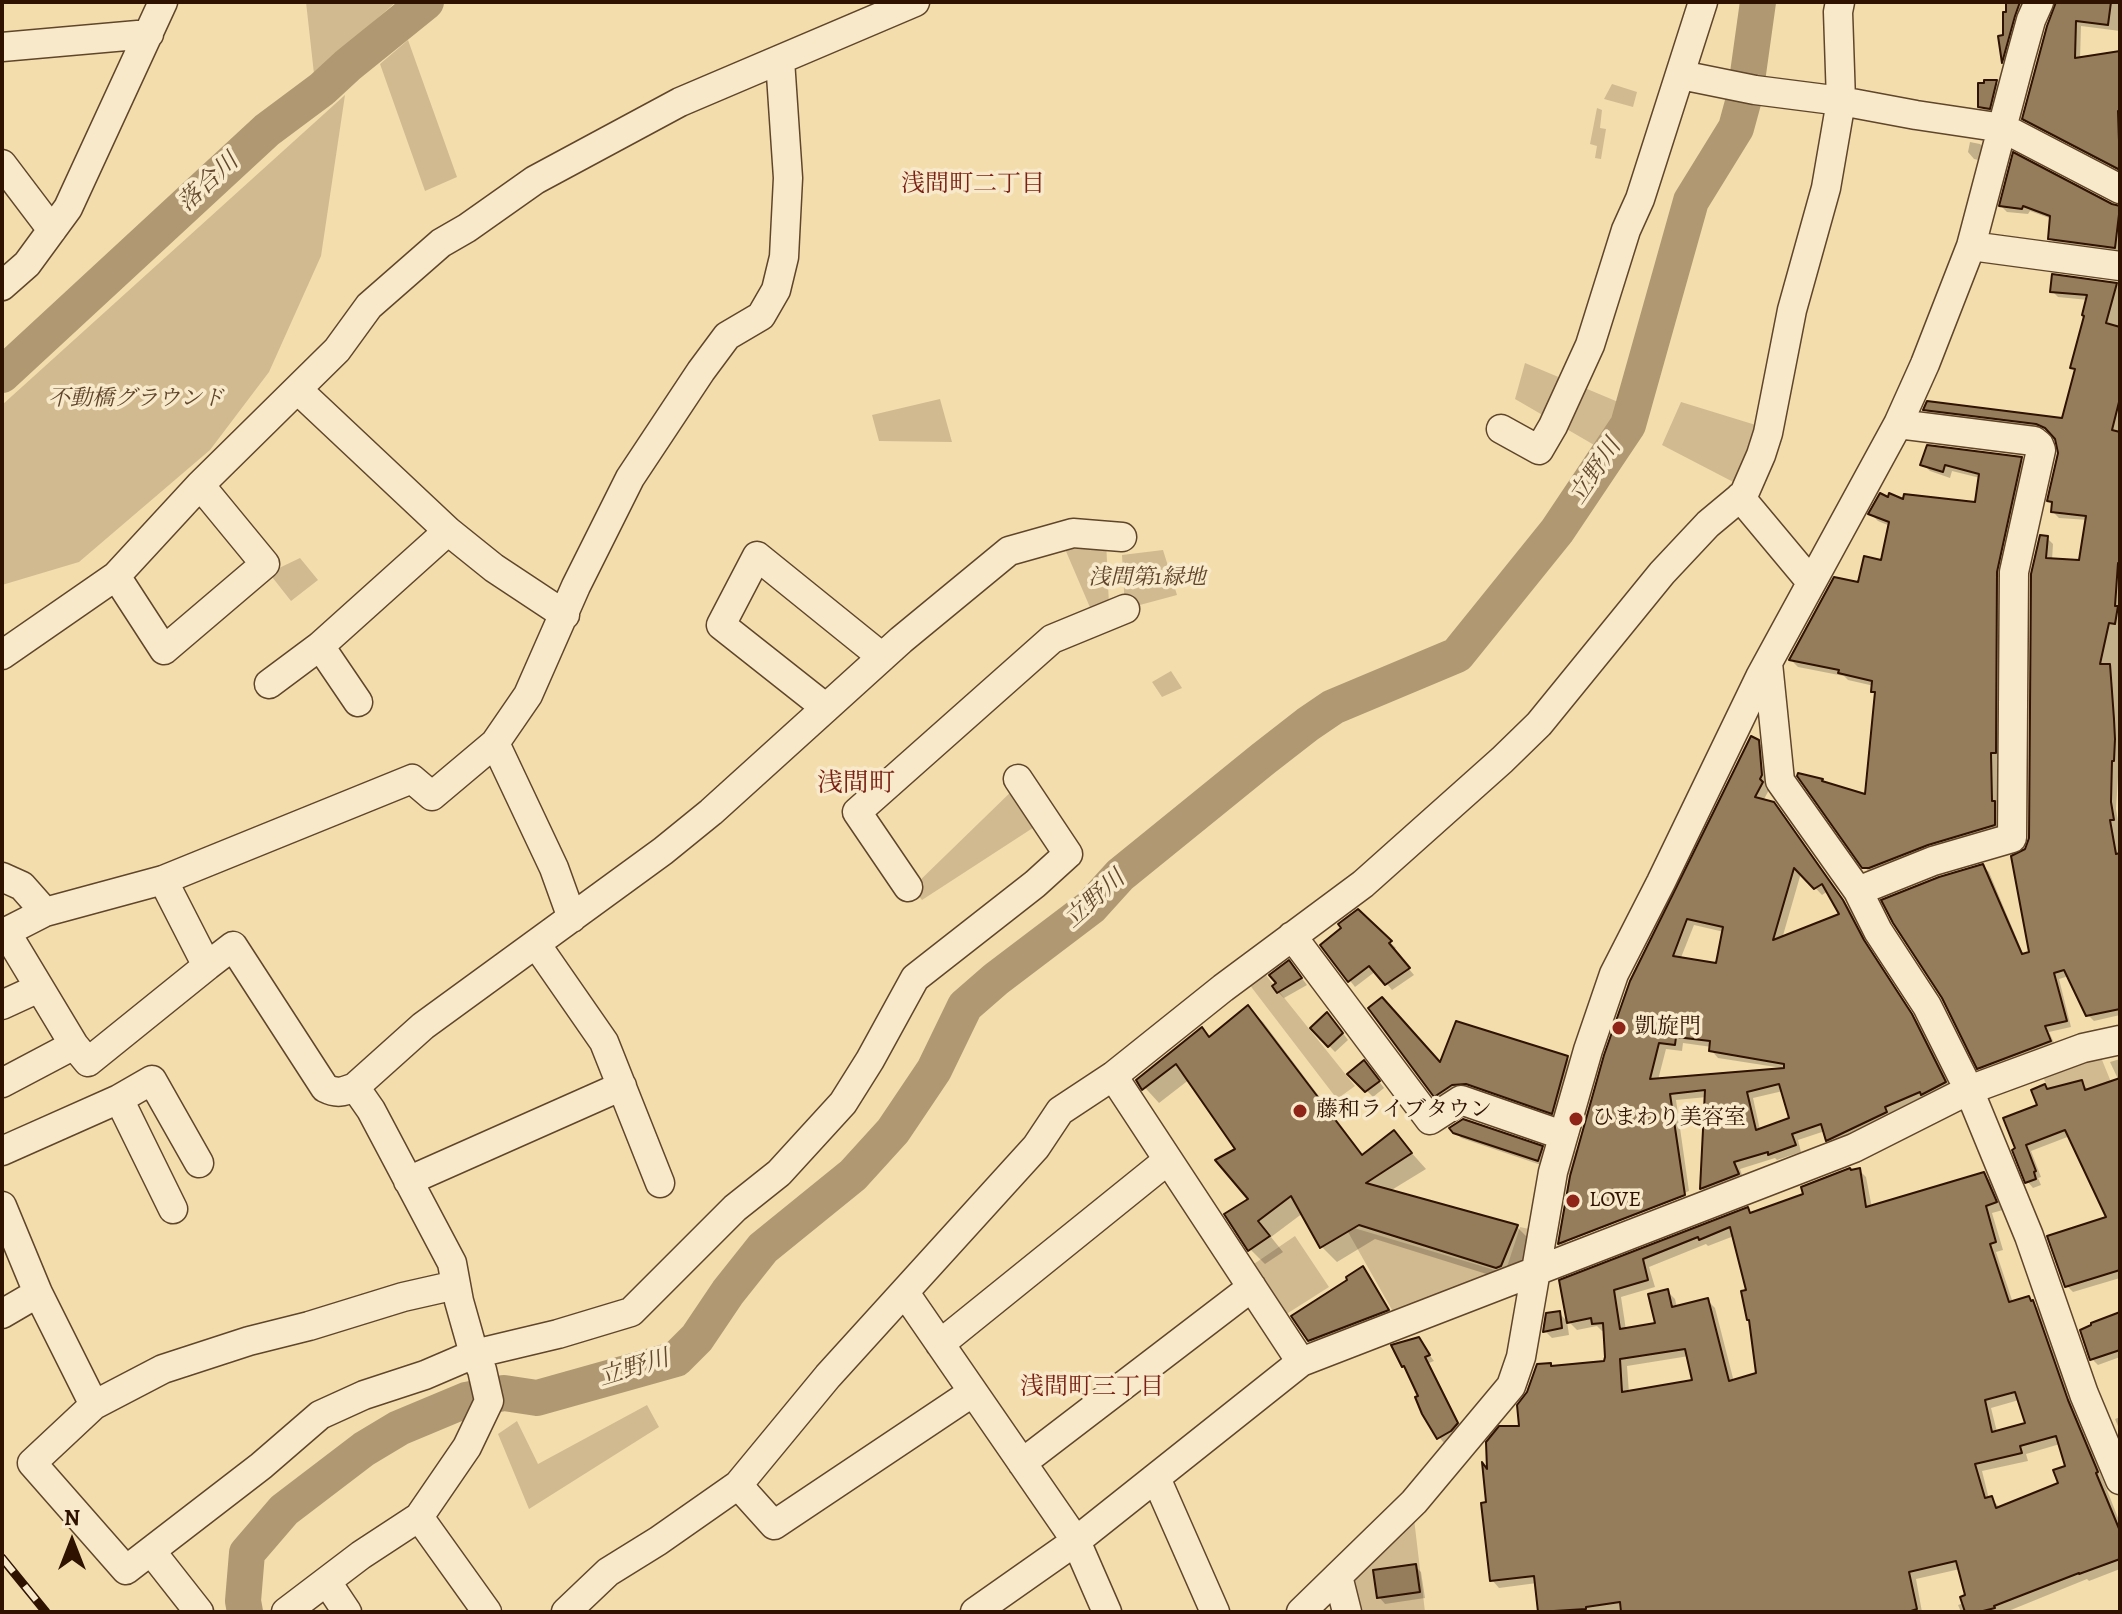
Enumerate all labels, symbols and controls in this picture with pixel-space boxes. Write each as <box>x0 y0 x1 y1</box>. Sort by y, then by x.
water label: 落合川 <box>173 148 245 218</box>
district label: 浅間町二丁目 <box>901 171 1045 199</box>
park label: 不動橋グラウンド <box>48 387 224 413</box>
water label: 立野川 <box>1564 434 1628 510</box>
park label: 浅間第1緑地 <box>1088 566 1206 592</box>
district label: 浅間町 <box>817 769 895 801</box>
water label: 立野川 <box>1059 865 1131 935</box>
place label: 凱旋門 <box>1635 1015 1701 1041</box>
marker: 凱旋門 <box>1610 1019 1628 1037</box>
place label: 藤和ライブタウン <box>1316 1098 1492 1124</box>
marker: 藤和ライブタウン <box>1291 1102 1309 1120</box>
place label: ひまわり美容室 <box>1592 1106 1746 1132</box>
marker: ひまわり美容室 <box>1567 1110 1585 1128</box>
place label: LOVE <box>1589 1188 1641 1214</box>
marker: LOVE <box>1564 1192 1582 1210</box>
water label: 立野川 <box>595 1345 673 1393</box>
district label: 浅間町三丁目 <box>1020 1374 1164 1402</box>
north arrow <box>32 1502 112 1582</box>
text: N <box>64 1503 80 1533</box>

